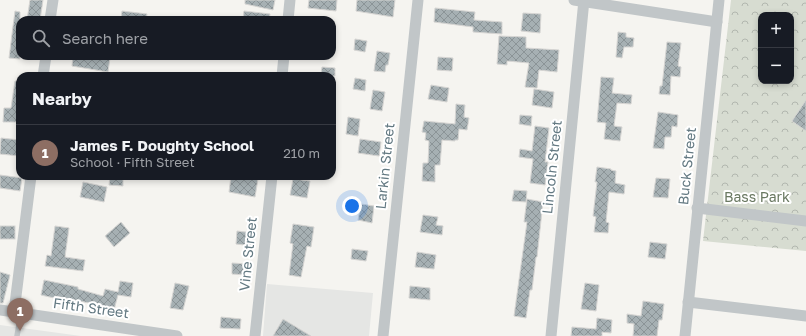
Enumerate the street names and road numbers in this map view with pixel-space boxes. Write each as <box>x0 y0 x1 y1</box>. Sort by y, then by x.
street label: Lincoln Street <box>538 119 565 215</box>
street label: Larkin Street <box>372 122 397 210</box>
street label: Buck Street <box>674 126 699 206</box>
street label: Vine Street <box>235 216 260 292</box>
street label: Fifth Street <box>52 294 130 321</box>

